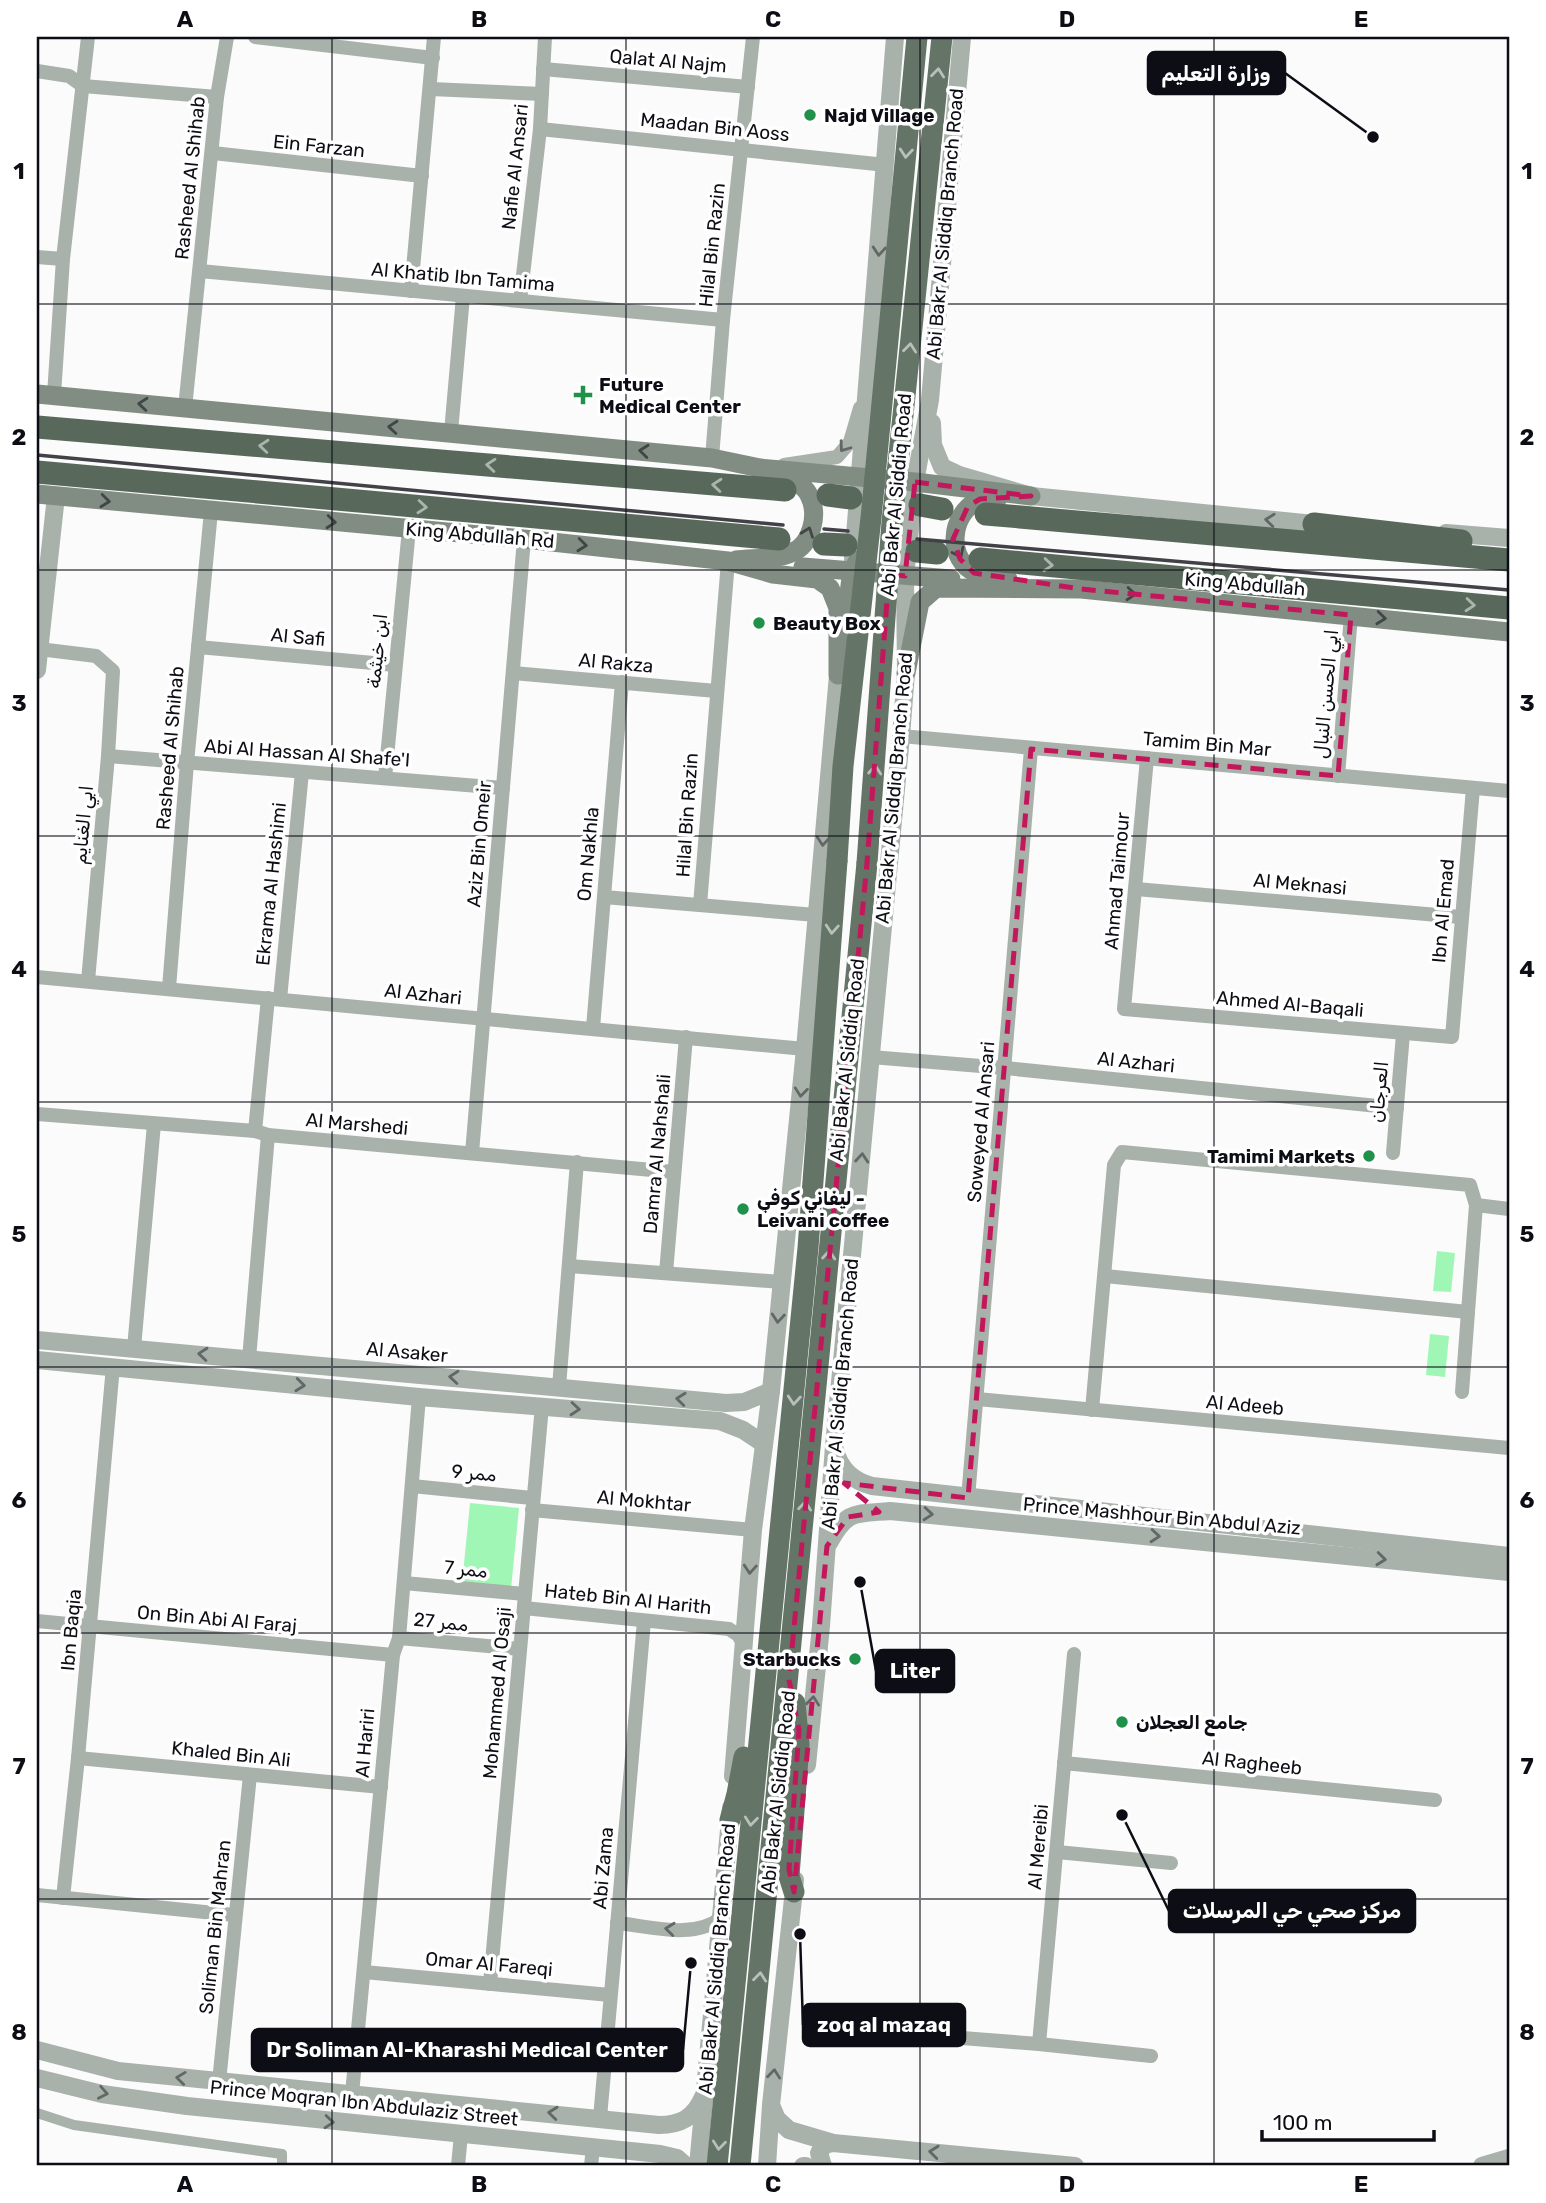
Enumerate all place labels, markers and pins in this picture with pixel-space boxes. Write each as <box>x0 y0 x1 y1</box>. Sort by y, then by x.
callout: وزارة التعليم <box>1148 52 1285 94</box>
place label: Najd Village <box>824 104 935 127</box>
marker: Najd Village <box>802 107 818 123</box>
place label: Future Medical Center <box>599 373 741 418</box>
marker: Future Medical Center <box>573 385 593 405</box>
place label: Beauty Box <box>773 612 881 635</box>
marker: Beauty Box <box>751 615 767 631</box>
place label: Tamimi Markets <box>1207 1145 1355 1168</box>
marker: Tamimi Markets <box>1361 1148 1377 1164</box>
place label: ليفاني كوفي - Leivani coffee <box>757 1187 889 1232</box>
marker: ليفاني كوفي - Leivani coffee <box>735 1201 751 1217</box>
place label: Starbucks <box>743 1648 841 1671</box>
callout: Liter <box>876 1650 954 1692</box>
marker: Starbucks <box>847 1651 863 1667</box>
place label: جامع العجلان <box>1136 1711 1247 1737</box>
marker: جامع العجلان <box>1114 1714 1130 1730</box>
callout: مركز صحي حي المرسلات <box>1169 1890 1415 1932</box>
callout: zoq al mazaq <box>803 2004 965 2046</box>
callout: Dr Soliman Al-Kharashi Medical Center <box>252 2029 683 2071</box>

